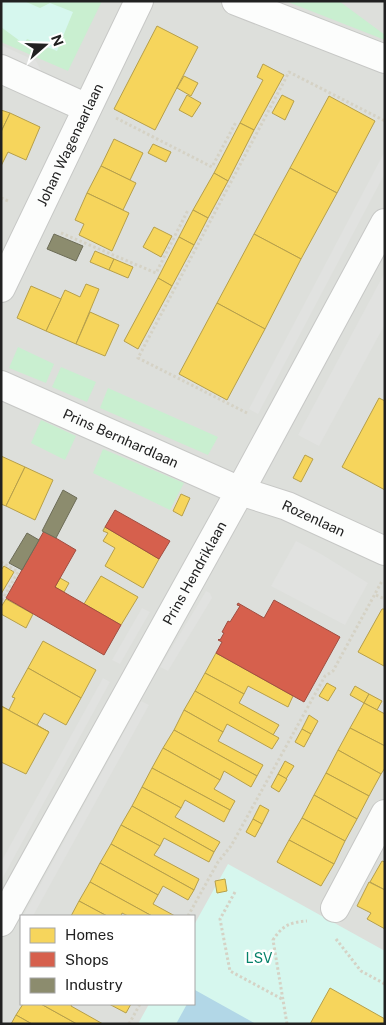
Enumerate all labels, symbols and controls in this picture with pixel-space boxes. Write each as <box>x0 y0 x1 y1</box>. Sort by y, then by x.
north arrow <box>20 20 70 70</box>
text: N <box>48 33 67 48</box>
street label: Johan Wagenaarlaan <box>34 81 106 209</box>
street label: Prins Bernhardlaan <box>60 406 181 471</box>
street label: Rozenlaan <box>280 497 348 540</box>
street label: Prins Hendriklaan <box>159 518 230 628</box>
legend <box>20 915 195 1005</box>
text: Homes <box>65 926 114 943</box>
park label: LSV <box>246 950 273 966</box>
text: Shops <box>65 951 109 968</box>
text: Industry <box>65 976 123 993</box>

